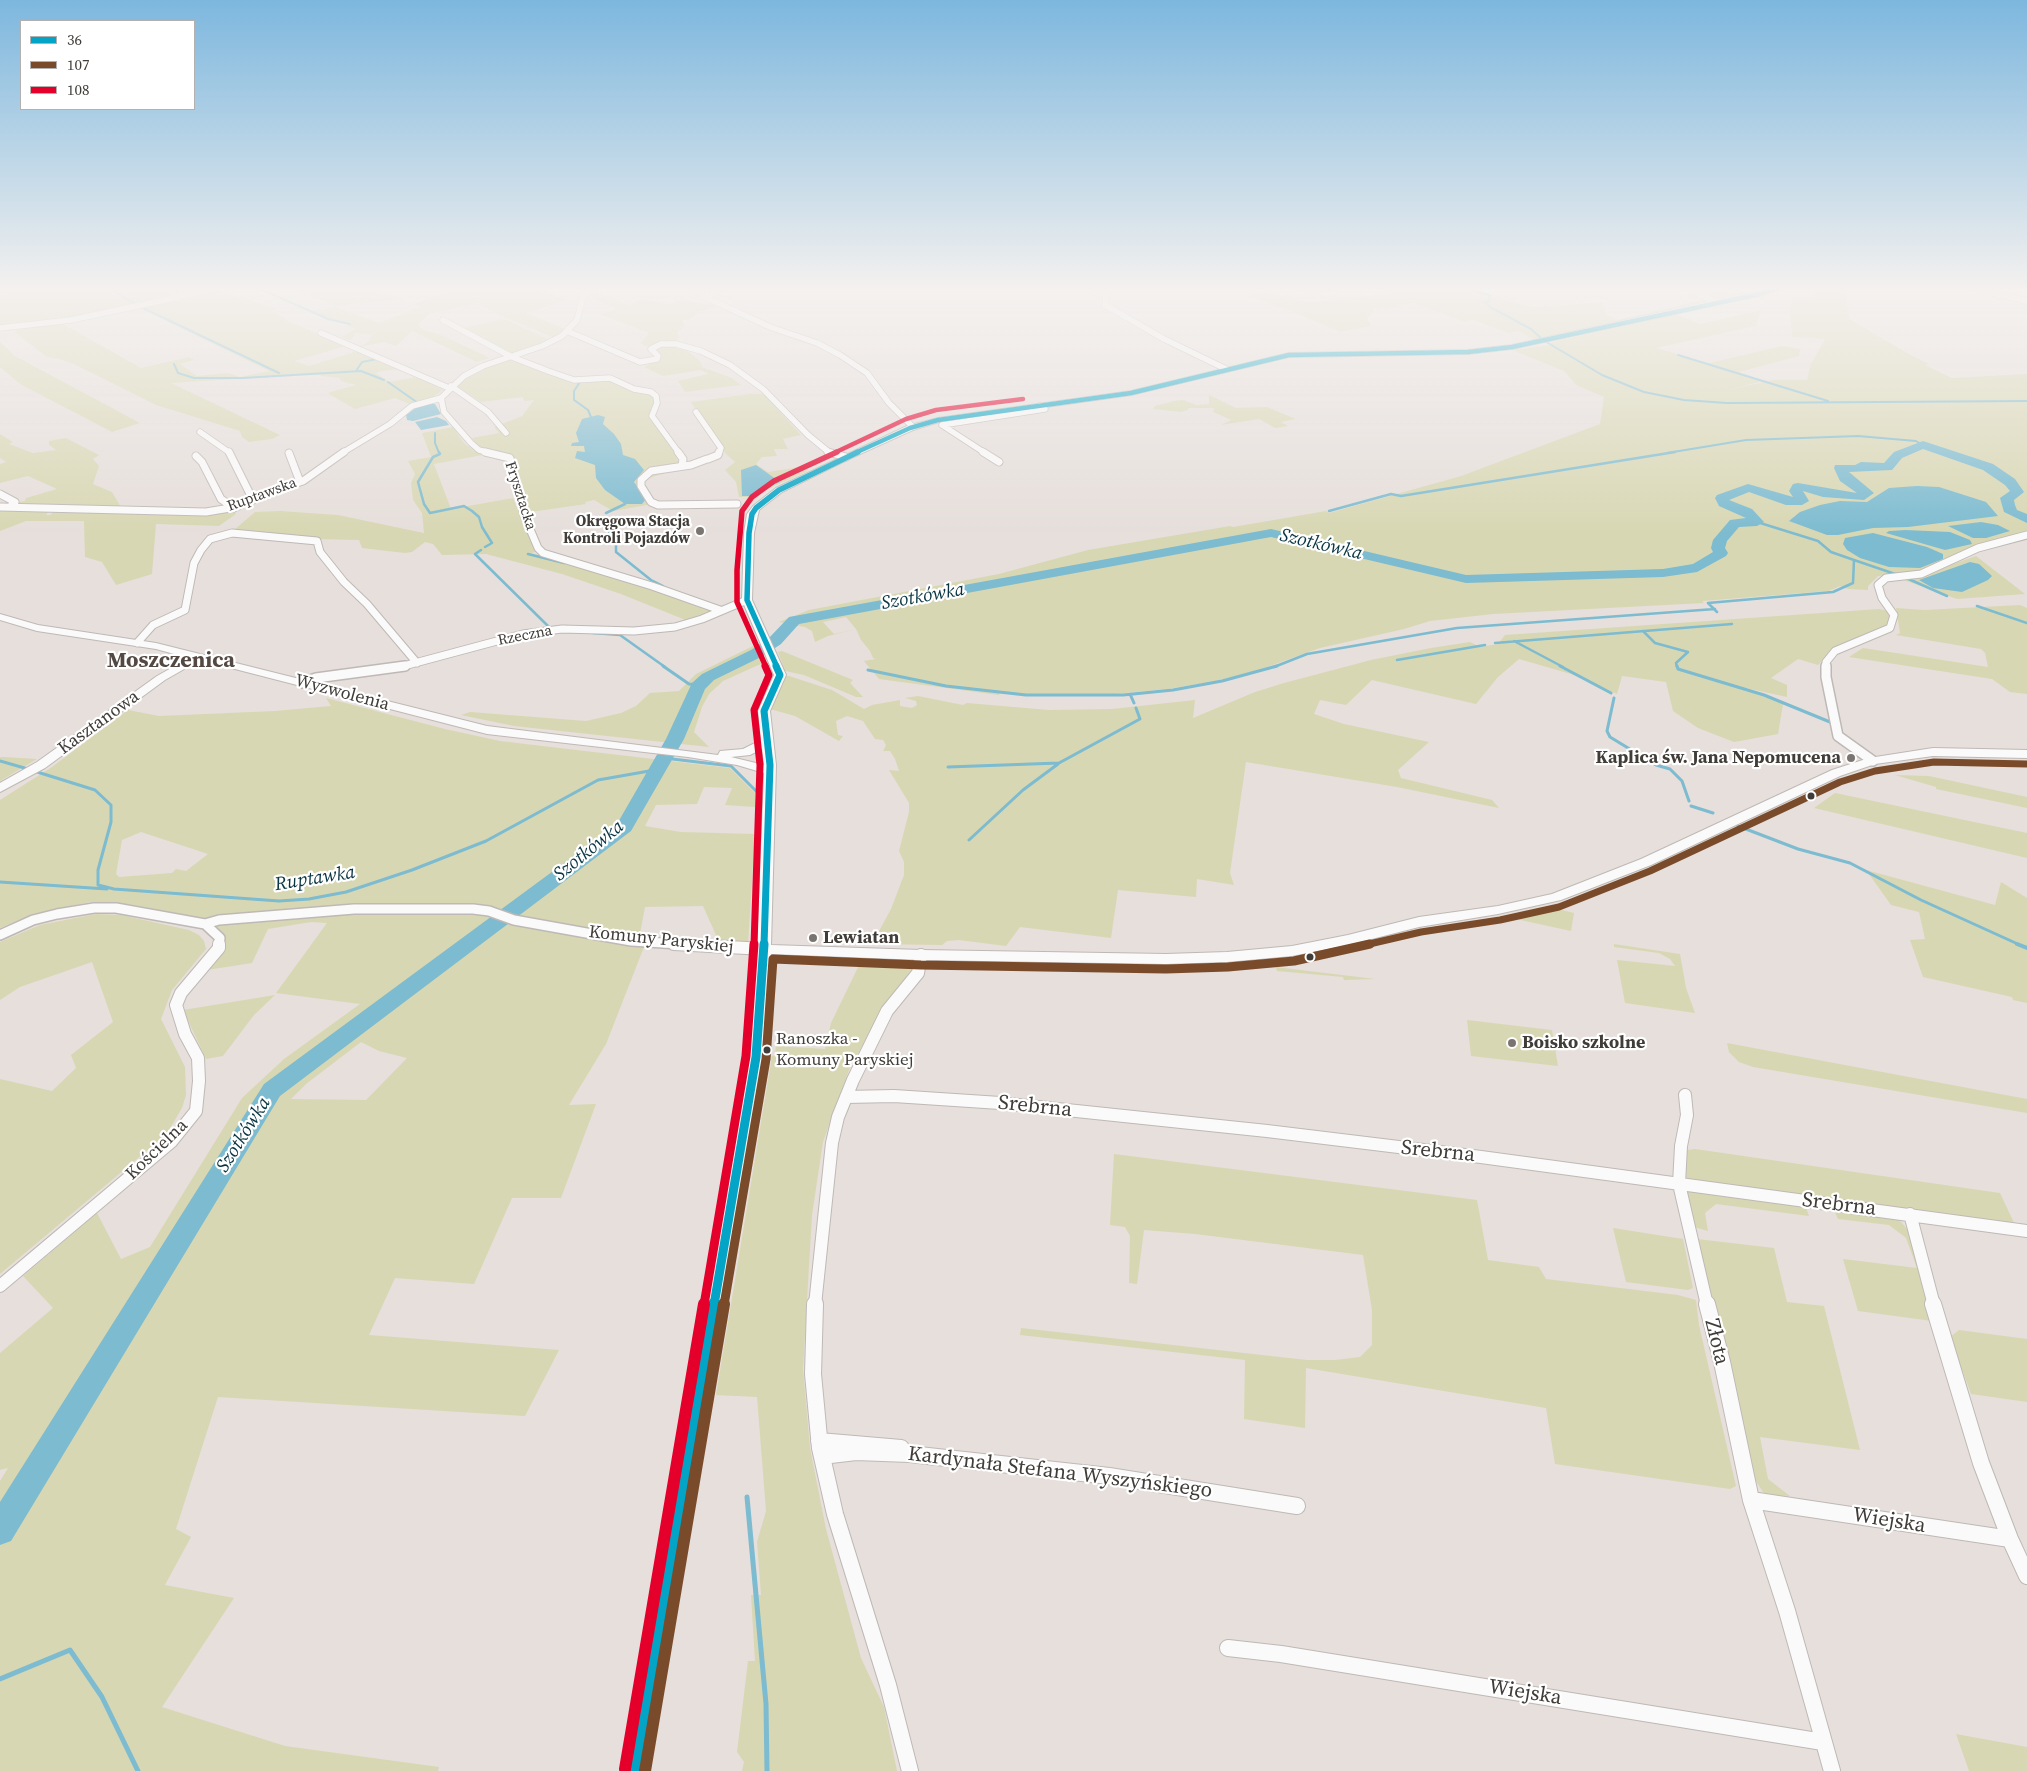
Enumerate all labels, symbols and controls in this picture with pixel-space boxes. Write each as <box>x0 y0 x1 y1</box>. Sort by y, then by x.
legend <box>20 20 195 110</box>
text: 36 <box>67 29 82 50</box>
text: 107 <box>67 54 90 75</box>
text: 108 <box>67 79 90 100</box>
street label: Frysztacka <box>500 459 540 533</box>
street label: Ruptawska <box>225 474 299 516</box>
place label: Okręgowa Stacja Kontroli Pojazdów <box>563 513 690 548</box>
water label: Szotkówka <box>1277 524 1365 566</box>
marker: Okręgowa Stacja Kontroli Pojazdów <box>694 525 706 537</box>
water label: Szotkówka <box>880 578 966 616</box>
street label: Rzeczna <box>496 622 554 650</box>
district label: Moszczenica <box>107 648 235 674</box>
street label: Wyzwolenia <box>292 670 392 716</box>
street label: Kasztanowa <box>54 686 144 760</box>
place label: Kaplica św. Jana Nepomucena <box>1596 747 1841 769</box>
marker: Kaplica św. Jana Nepomucena <box>1845 752 1857 764</box>
unlabelled marker <box>1806 791 1816 801</box>
water label: Szotkówka <box>549 816 629 886</box>
water label: Ruptawka <box>273 861 357 897</box>
street label: Komuny Paryskiej <box>588 922 734 958</box>
place label: Lewiatan <box>823 927 899 949</box>
marker: Lewiatan <box>807 932 819 944</box>
unlabelled marker <box>1305 952 1315 962</box>
place label: Ranoszka - Komuny Paryskiej <box>776 1030 913 1070</box>
place label: Boisko szkolne <box>1522 1032 1645 1054</box>
marker: Boisko szkolne <box>1506 1037 1518 1049</box>
marker: Ranoszka - Komuny Paryskiej <box>762 1045 772 1055</box>
street label: Srebrna <box>997 1091 1073 1123</box>
water label: Szotkówka <box>212 1093 276 1177</box>
street label: Kościelna <box>121 1115 193 1185</box>
street label: Srebrna <box>1400 1136 1476 1168</box>
street label: Srebrna <box>1801 1188 1877 1222</box>
street label: Złota <box>1698 1316 1734 1368</box>
street label: Kardynała Stefana Wyszyńskiego <box>906 1442 1214 1504</box>
street label: Wiejska <box>1851 1503 1927 1539</box>
street label: Wiejska <box>1487 1675 1563 1711</box>

